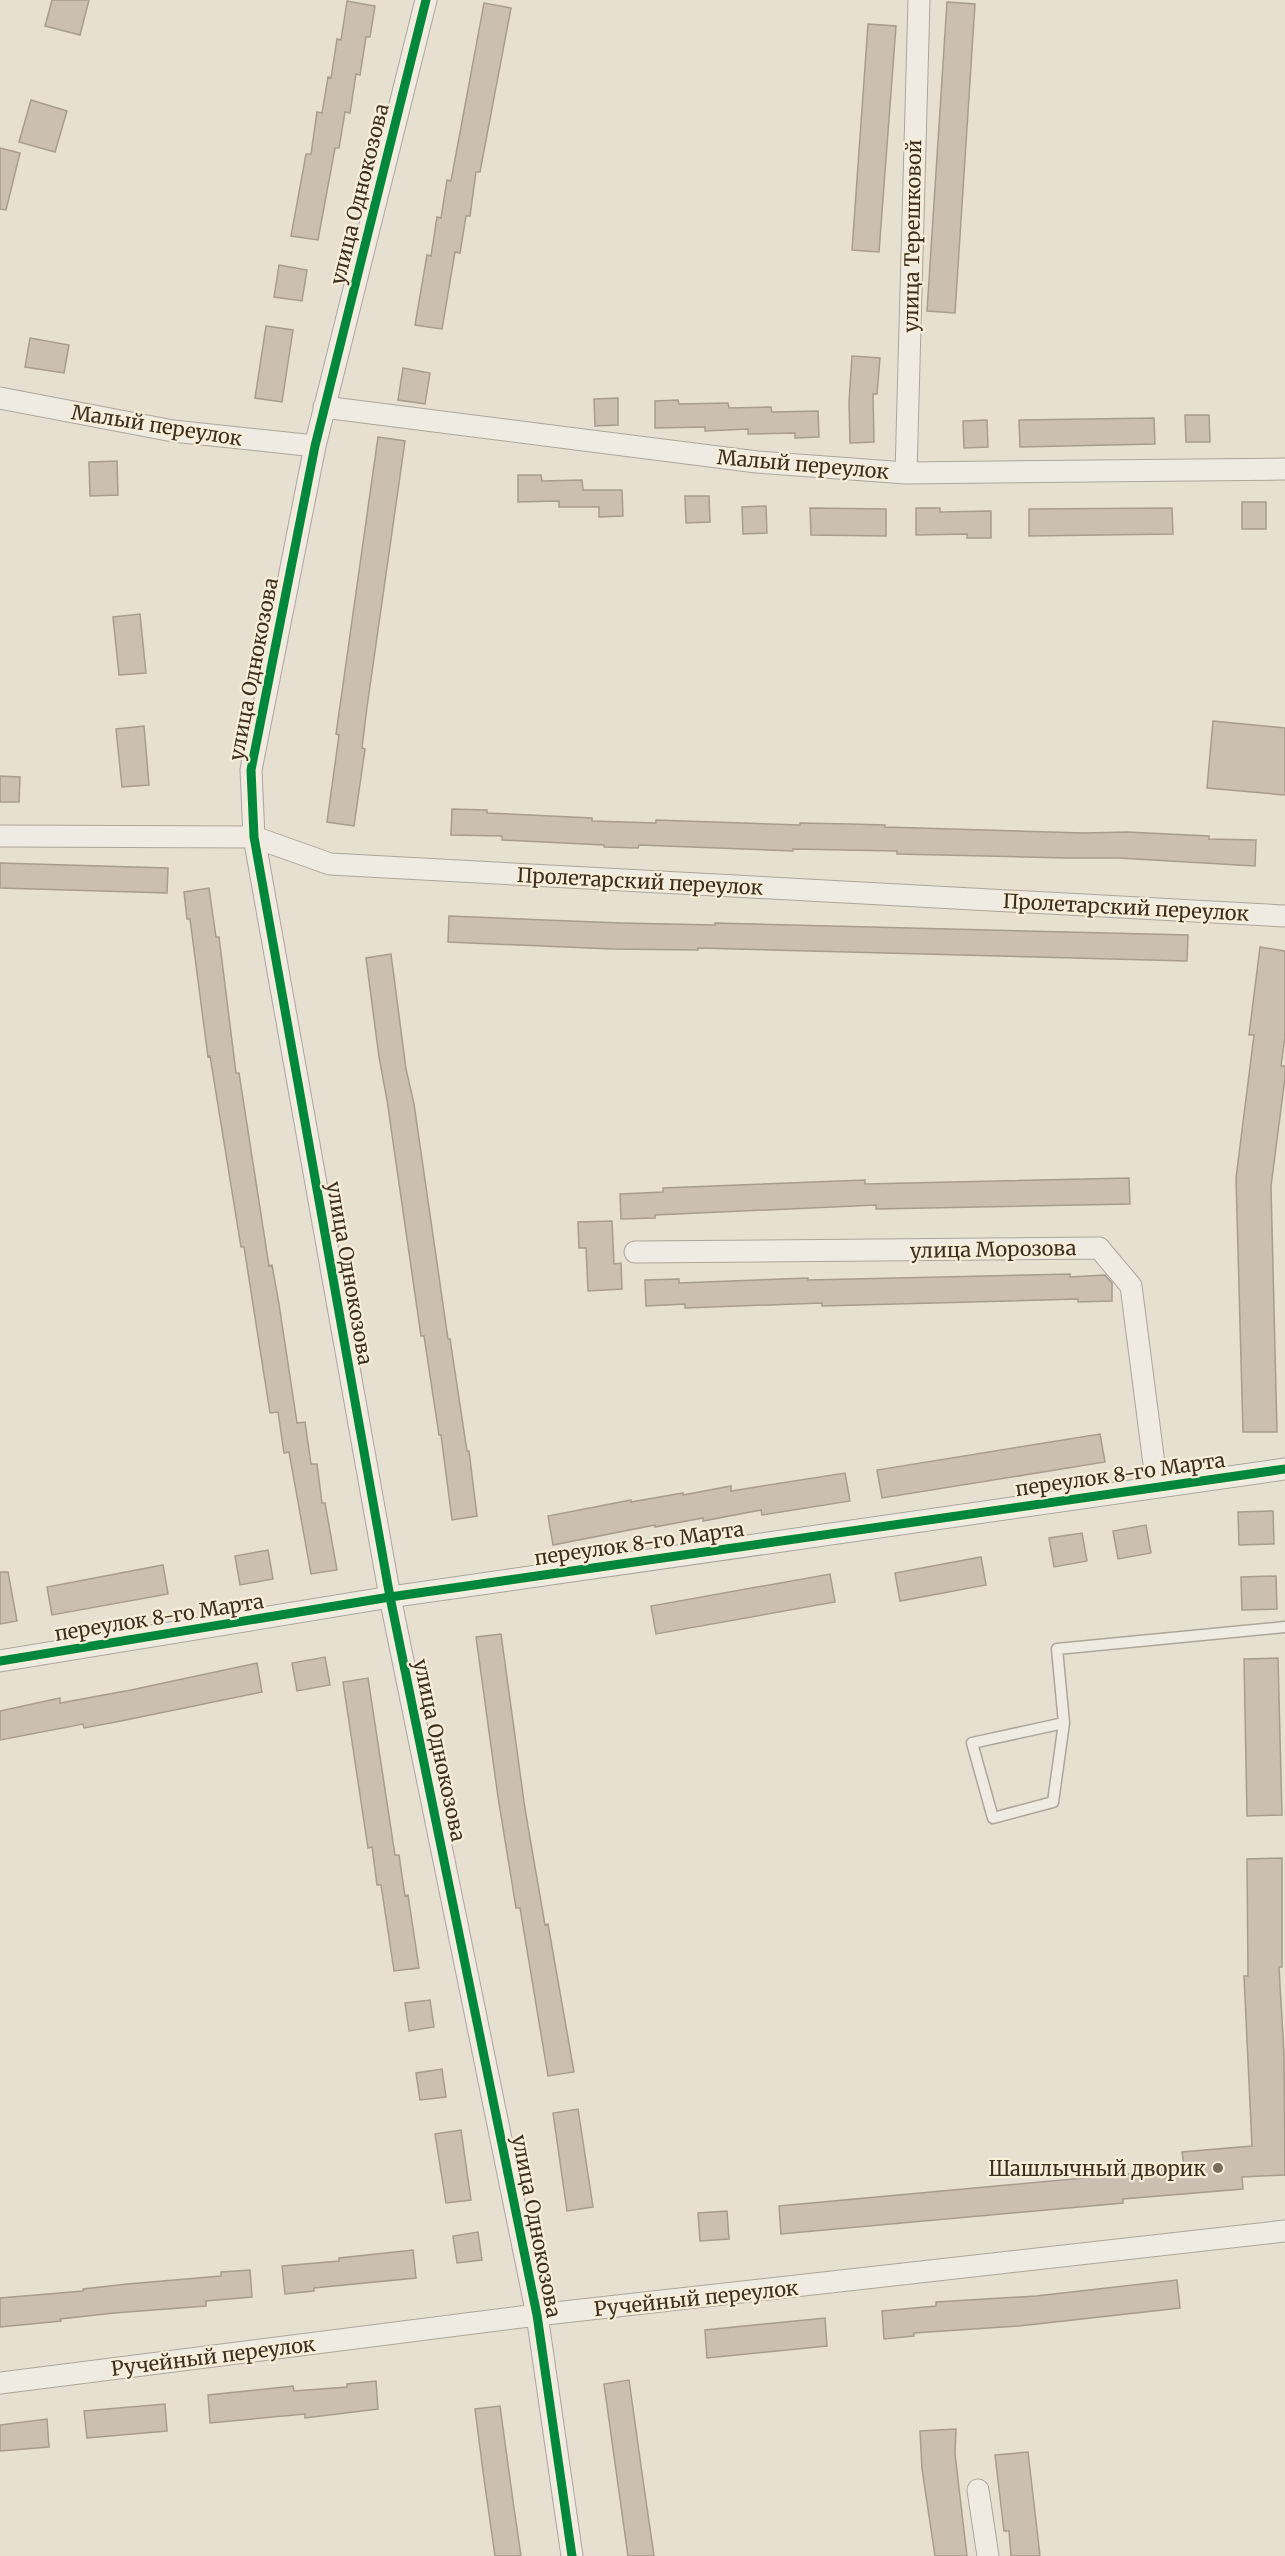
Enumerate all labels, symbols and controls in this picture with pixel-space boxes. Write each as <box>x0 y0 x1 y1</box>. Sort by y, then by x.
street label: улица Однокозова <box>324 101 394 287</box>
street label: улица Терешковой <box>898 139 926 333</box>
street label: Малый переулок <box>70 399 244 451</box>
street label: Малый переулок <box>716 444 890 484</box>
street label: улица Однокозова <box>223 575 283 763</box>
street label: Пролетарский переулок <box>516 862 764 900</box>
street label: Пролетарский переулок <box>1002 888 1250 926</box>
street label: улица Однокозова <box>322 1179 378 1367</box>
street label: улица Морозова <box>910 1235 1077 1263</box>
street label: переулок 8-го Марта <box>1014 1447 1227 1501</box>
street label: переулок 8-го Марта <box>533 1516 746 1570</box>
street label: переулок 8-го Марта <box>53 1588 266 1646</box>
street label: улица Однокозова <box>408 1656 472 1844</box>
street label: улица Однокозова <box>507 2132 567 2320</box>
place label: Шашлычный дворик <box>988 2156 1206 2181</box>
marker: Шашлычный дворик <box>1211 2161 1225 2175</box>
street label: Ручейный переулок <box>593 2275 800 2321</box>
street label: Ручейный переулок <box>110 2331 317 2381</box>

